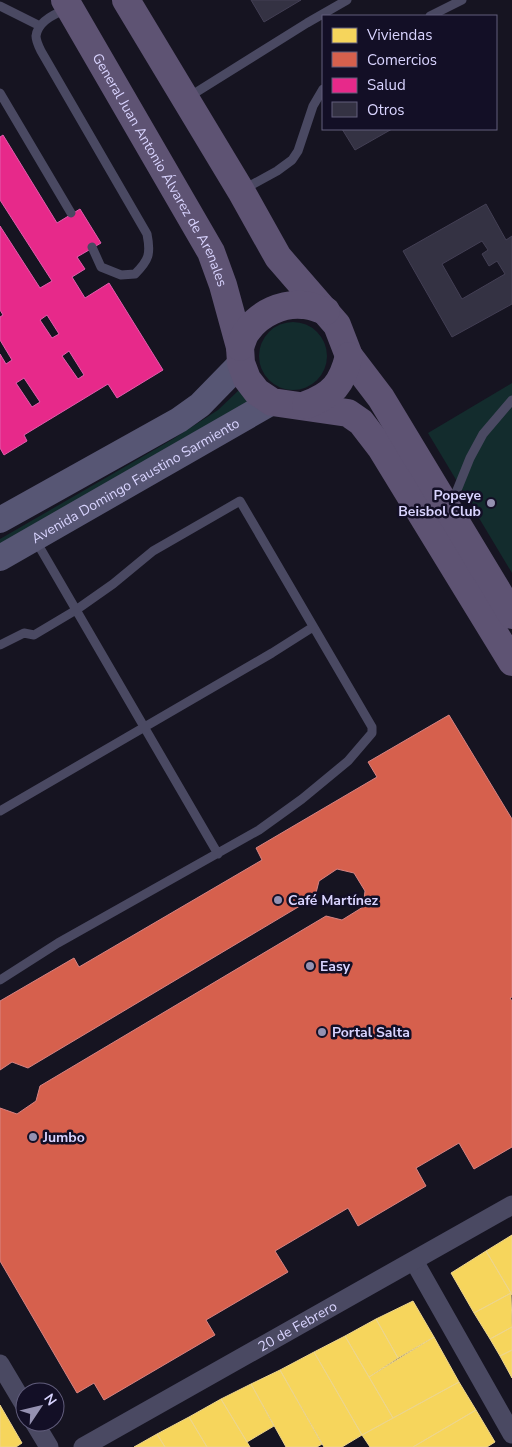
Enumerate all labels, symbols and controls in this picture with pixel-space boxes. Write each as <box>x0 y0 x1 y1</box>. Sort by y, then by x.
legend <box>322 15 497 130</box>
text: Viviendas <box>366 25 432 45</box>
street label: General Juan Antonio Álvarez de Arenales <box>88 49 232 289</box>
text: Comercios <box>367 50 437 70</box>
text: Salud <box>367 75 406 95</box>
text: Otros <box>367 100 405 120</box>
street label: Avenida Domingo Faustino Sarmiento <box>28 413 243 548</box>
place label: Popeye Beisbol Club <box>398 486 481 521</box>
marker: Popeye Beisbol Club <box>485 497 497 509</box>
place label: Café Martínez <box>288 891 379 910</box>
marker: Café Martínez <box>272 894 284 906</box>
place label: Easy <box>320 957 351 976</box>
marker: Easy <box>304 960 316 972</box>
place label: Portal Salta <box>332 1023 410 1042</box>
marker: Portal Salta <box>316 1026 328 1038</box>
place label: Jumbo <box>42 1128 85 1147</box>
marker: Jumbo <box>27 1131 39 1143</box>
street label: 20 de Febrero <box>254 1296 340 1356</box>
north arrow <box>15 1382 65 1432</box>
text: N <box>39 1390 61 1410</box>

